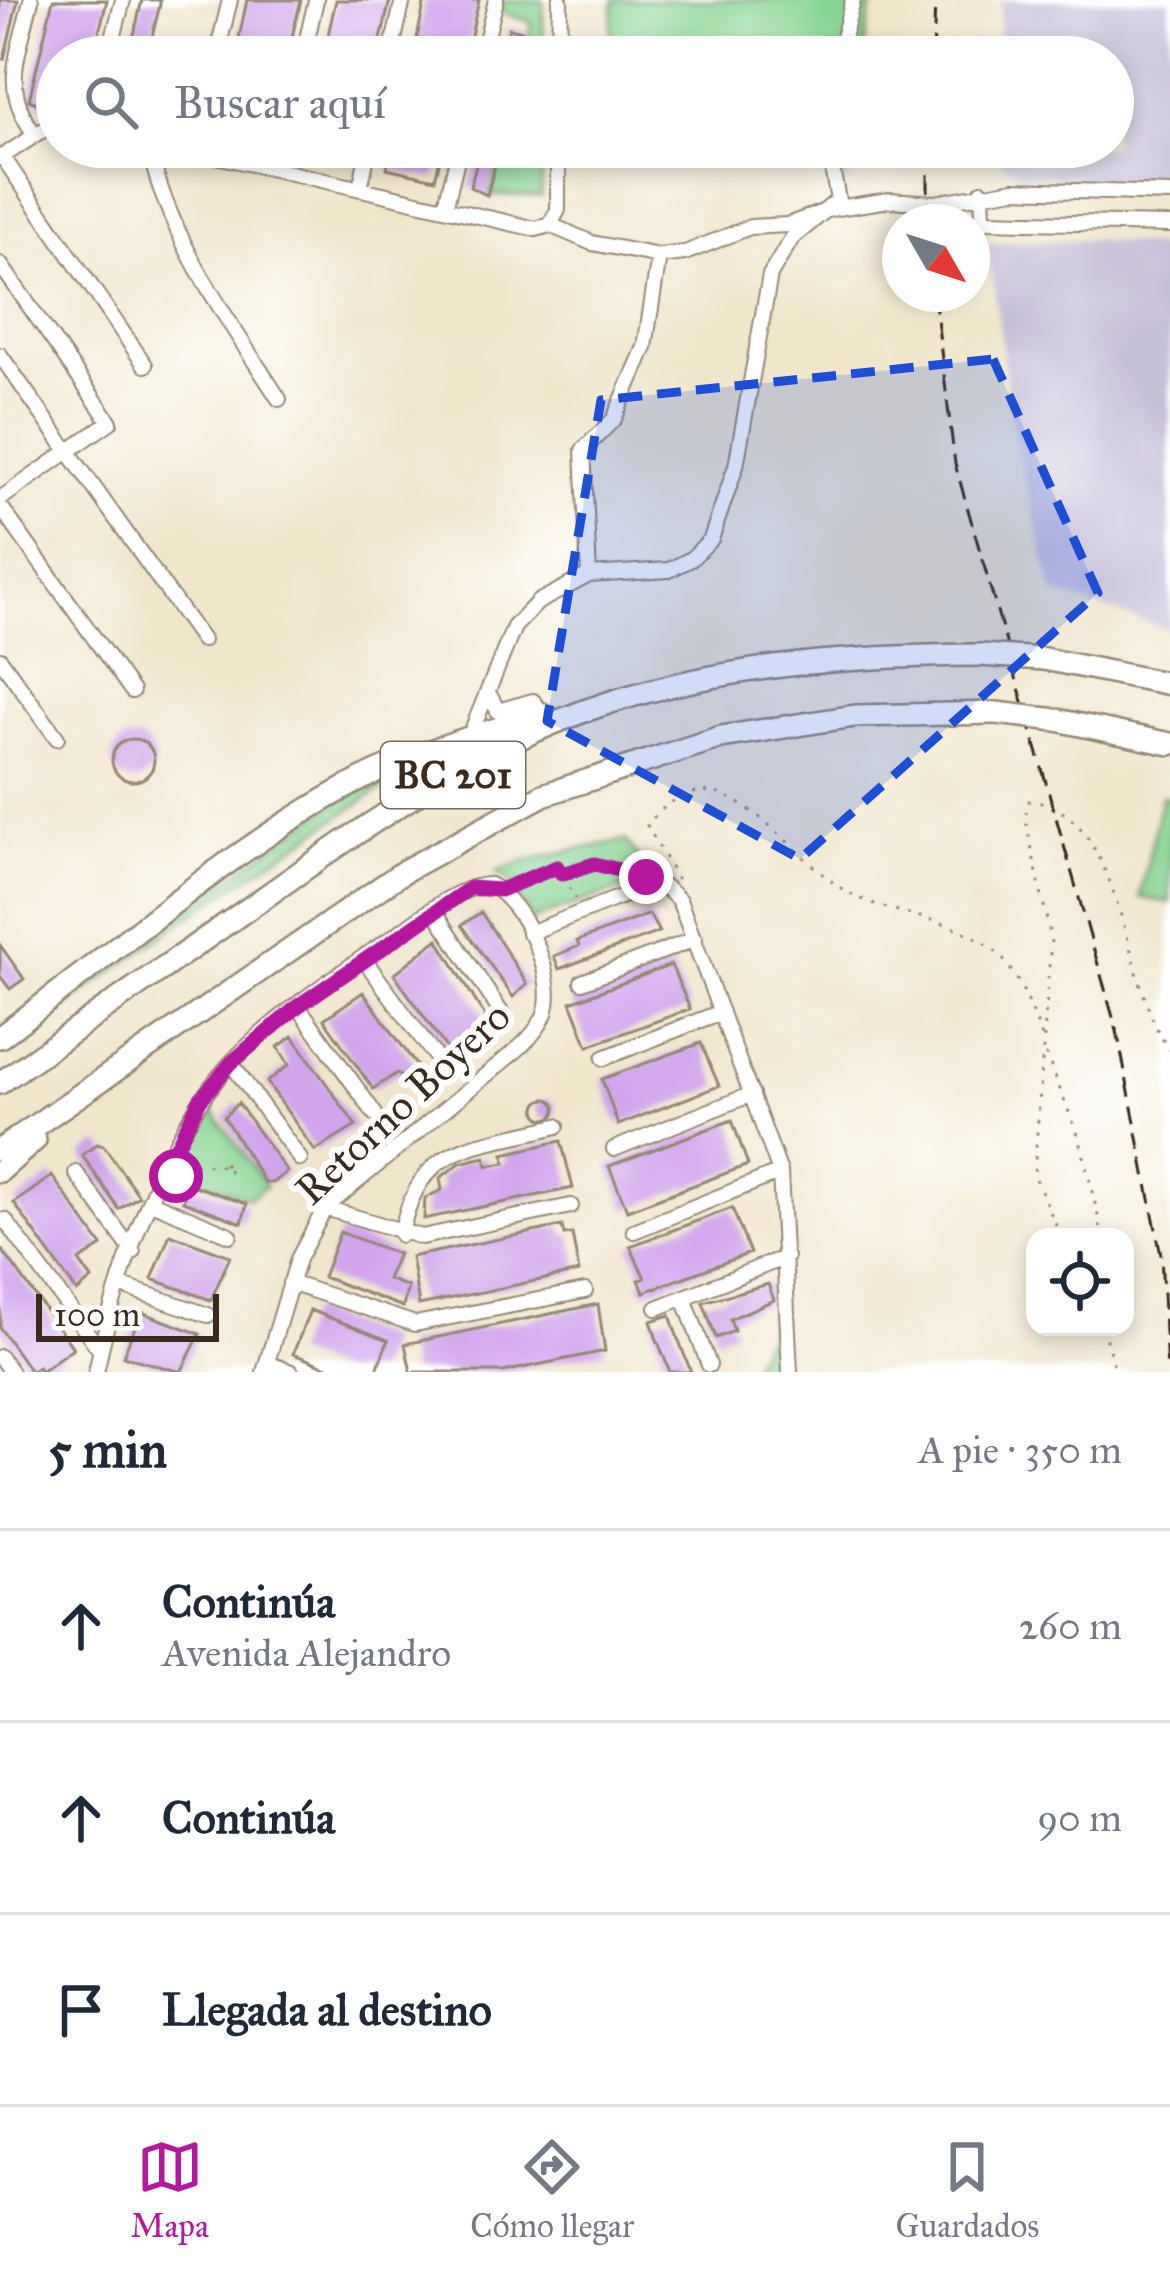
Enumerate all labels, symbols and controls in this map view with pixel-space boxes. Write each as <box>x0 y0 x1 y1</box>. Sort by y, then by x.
search box <box>36 36 1134 168</box>
icon: search <box>78 69 144 135</box>
text: Buscar aquí <box>174 75 386 130</box>
north arrow <box>882 204 990 312</box>
road number: BC 201 <box>381 742 525 808</box>
route end <box>619 850 673 904</box>
street label: Retorno Boyero <box>285 990 521 1216</box>
route start <box>149 1149 203 1203</box>
map controls <box>1026 1228 1134 1336</box>
button: locate <box>1026 1228 1134 1336</box>
scale bar <box>36 1288 219 1341</box>
text: 100 m <box>54 1295 140 1335</box>
text: 5 min <box>48 1419 167 1481</box>
text: A pie · 350 m <box>918 1426 1122 1474</box>
text: Continúa <box>162 1574 335 1629</box>
icon: ahead <box>48 1593 114 1659</box>
text: 260 m <box>1019 1602 1122 1650</box>
text: Avenida Alejandro <box>162 1629 451 1677</box>
icon: ahead <box>48 1785 114 1851</box>
text: Continúa <box>162 1790 335 1845</box>
text: 90 m <box>1037 1794 1122 1842</box>
icon: arrive <box>48 1977 114 2043</box>
text: Llegada al destino <box>162 1982 492 2037</box>
tab: Mapa <box>131 2134 209 2246</box>
tab: Cómo llegar <box>470 2134 634 2246</box>
tab: Guardados <box>896 2134 1039 2246</box>

